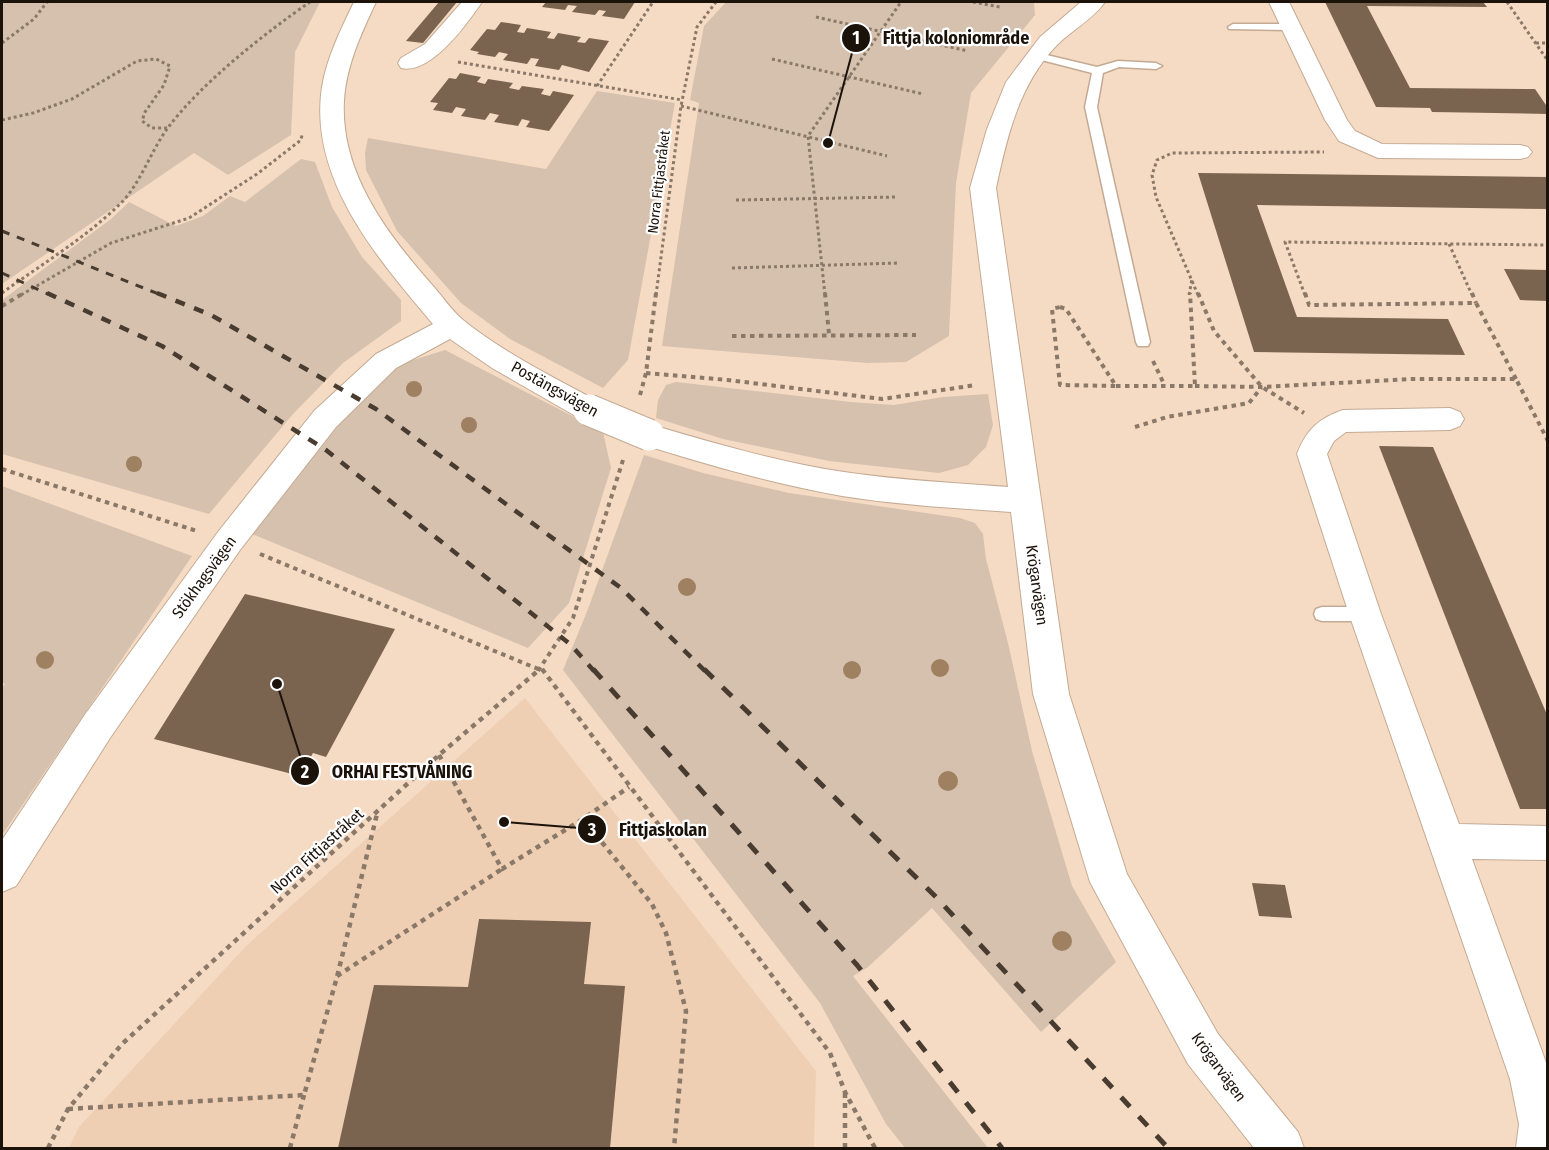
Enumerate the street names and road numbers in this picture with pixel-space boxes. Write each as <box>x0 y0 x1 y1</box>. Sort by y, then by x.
street label: Norra Fittjastråket <box>644 129 674 235</box>
street label: Postängsvägen <box>508 357 602 421</box>
street label: Stökhagsvägen <box>168 532 240 622</box>
street label: Krögarvägen <box>1022 544 1052 626</box>
street label: Norra Fittjastråket <box>267 804 368 898</box>
street label: Krögarvägen <box>1188 1029 1250 1105</box>

